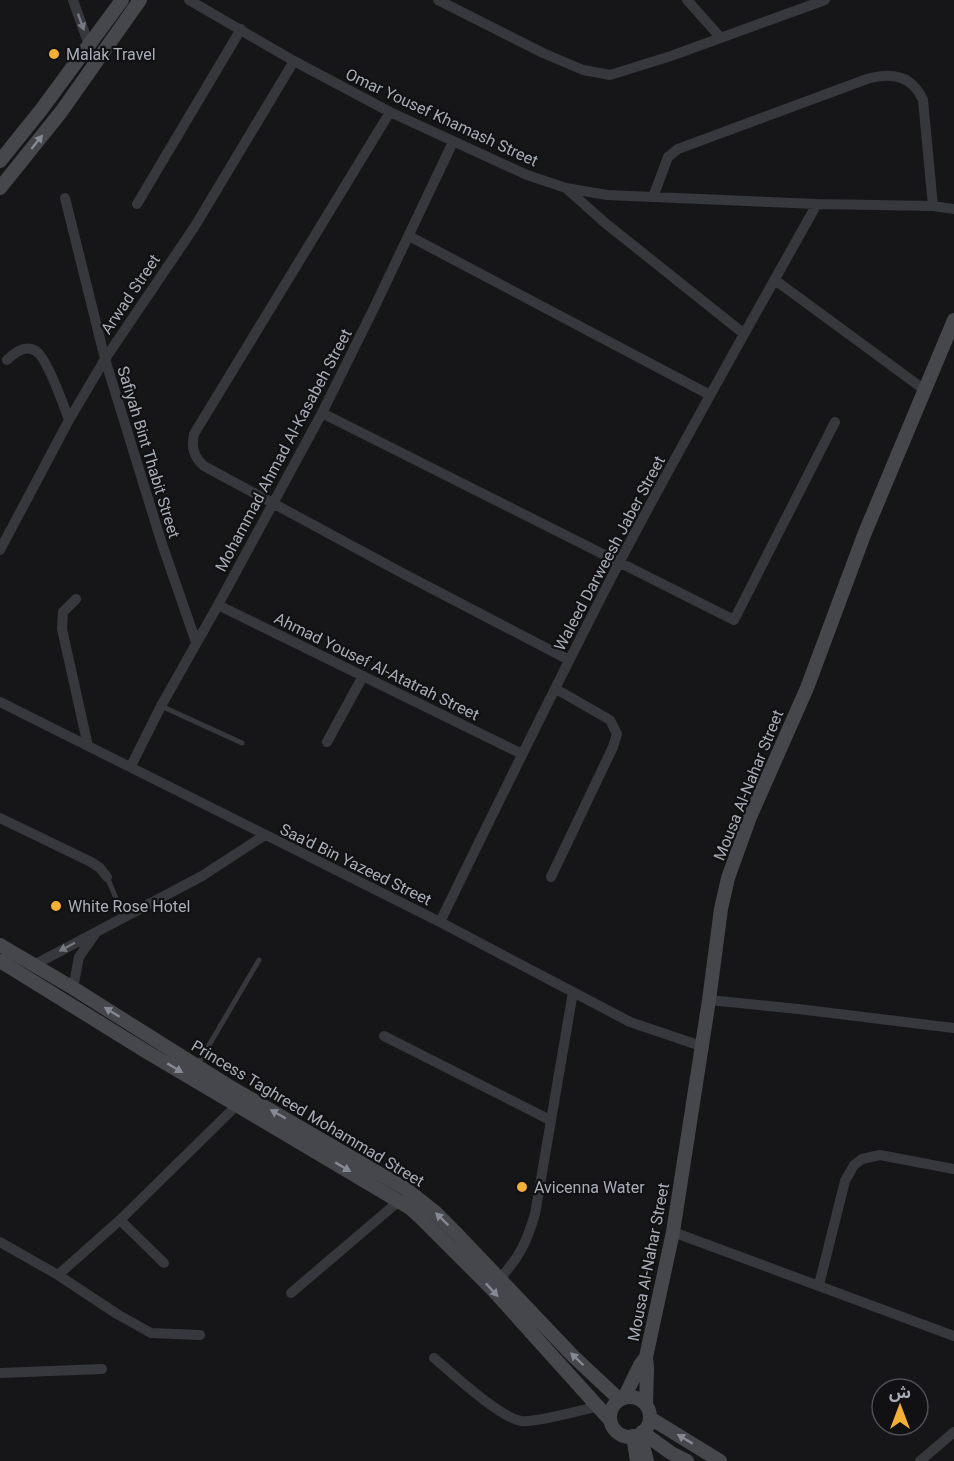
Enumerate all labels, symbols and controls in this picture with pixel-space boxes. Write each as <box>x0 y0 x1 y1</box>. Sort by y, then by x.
one-way arrow <box>76 14 86 32</box>
place label: Malak Travel <box>66 45 156 64</box>
marker: Malak Travel <box>47 47 61 61</box>
street label: Omar Yousef Khamash Street <box>343 64 541 170</box>
one-way arrow <box>30 135 42 150</box>
street label: Arwad Street <box>97 251 164 338</box>
street label: Mohammad Ahmad Al-Kasabeh Street <box>211 326 356 575</box>
street label: Safiyah Bint Thabit Street <box>113 364 184 540</box>
street label: Waleed Darweesh Jaber Street <box>550 453 669 654</box>
street label: Ahmad Yousef Al-Atatrah Street <box>271 609 482 724</box>
street label: Mousa Al-Nahar Street <box>710 707 787 863</box>
street label: Saa'd Bin Yazeed Street <box>277 820 435 909</box>
place label: White Rose Hotel <box>68 897 190 916</box>
marker: White Rose Hotel <box>49 899 63 913</box>
one-way arrow <box>58 942 75 952</box>
one-way arrow <box>104 1007 120 1018</box>
street label: Princess Taghreed Mohammad Street <box>188 1036 428 1191</box>
one-way arrow <box>167 1063 183 1074</box>
one-way arrow <box>270 1109 286 1120</box>
one-way arrow <box>335 1162 352 1172</box>
place label: Avicenna Water <box>534 1178 645 1197</box>
marker: Avicenna Water <box>515 1180 529 1194</box>
street label: Mousa Al-Nahar Street <box>624 1181 673 1343</box>
one-way arrow <box>435 1212 450 1226</box>
one-way arrow <box>485 1283 499 1297</box>
one-way arrow <box>571 1353 585 1367</box>
north arrow <box>870 1377 930 1437</box>
text: ش <box>889 1383 911 1402</box>
one-way arrow <box>677 1434 693 1445</box>

